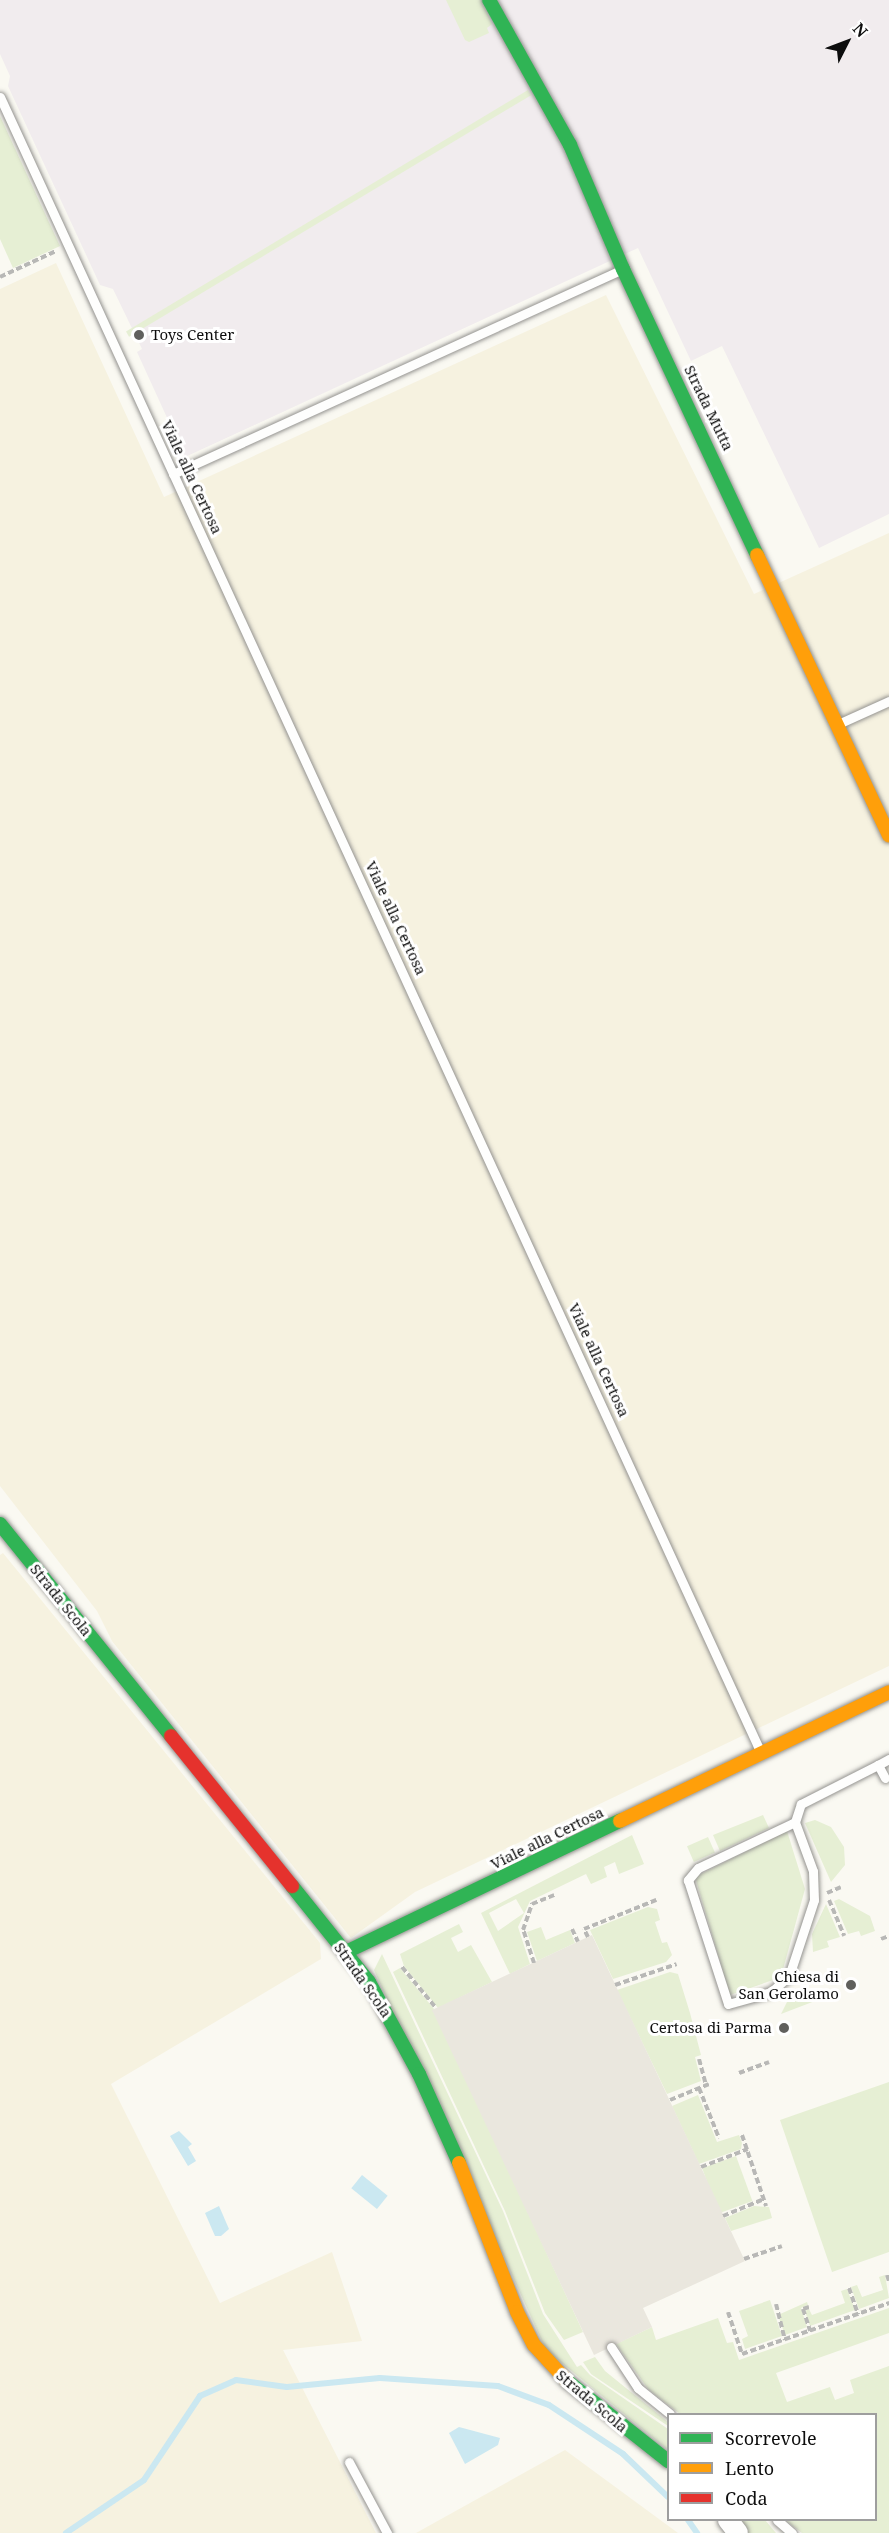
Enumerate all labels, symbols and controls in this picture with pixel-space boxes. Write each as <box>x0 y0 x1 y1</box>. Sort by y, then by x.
north arrow <box>817 12 877 72</box>
text: N <box>848 18 873 42</box>
place label: Toys Center <box>151 326 234 344</box>
marker: Toys Center <box>132 328 146 342</box>
street label: Strada Mutta <box>681 362 737 454</box>
street label: Viale alla Certosa <box>158 417 226 537</box>
street label: Viale alla Certosa <box>362 858 430 978</box>
street label: Viale alla Certosa <box>565 1300 633 1420</box>
street label: Strada Scola <box>26 1560 96 1640</box>
street label: Viale alla Certosa <box>488 1803 606 1873</box>
street label: Strada Scola <box>331 1939 395 2021</box>
place label: Chiesa di San Gerolamo <box>738 1967 839 2002</box>
marker: Chiesa di San Gerolamo <box>844 1978 858 1992</box>
place label: Certosa di Parma <box>650 2019 772 2037</box>
marker: Certosa di Parma <box>777 2021 791 2035</box>
street label: Strada Scola <box>553 2366 631 2436</box>
legend <box>667 2413 877 2521</box>
text: Scorrevole <box>725 2426 817 2450</box>
text: Lento <box>725 2456 774 2480</box>
text: Coda <box>725 2486 768 2510</box>

